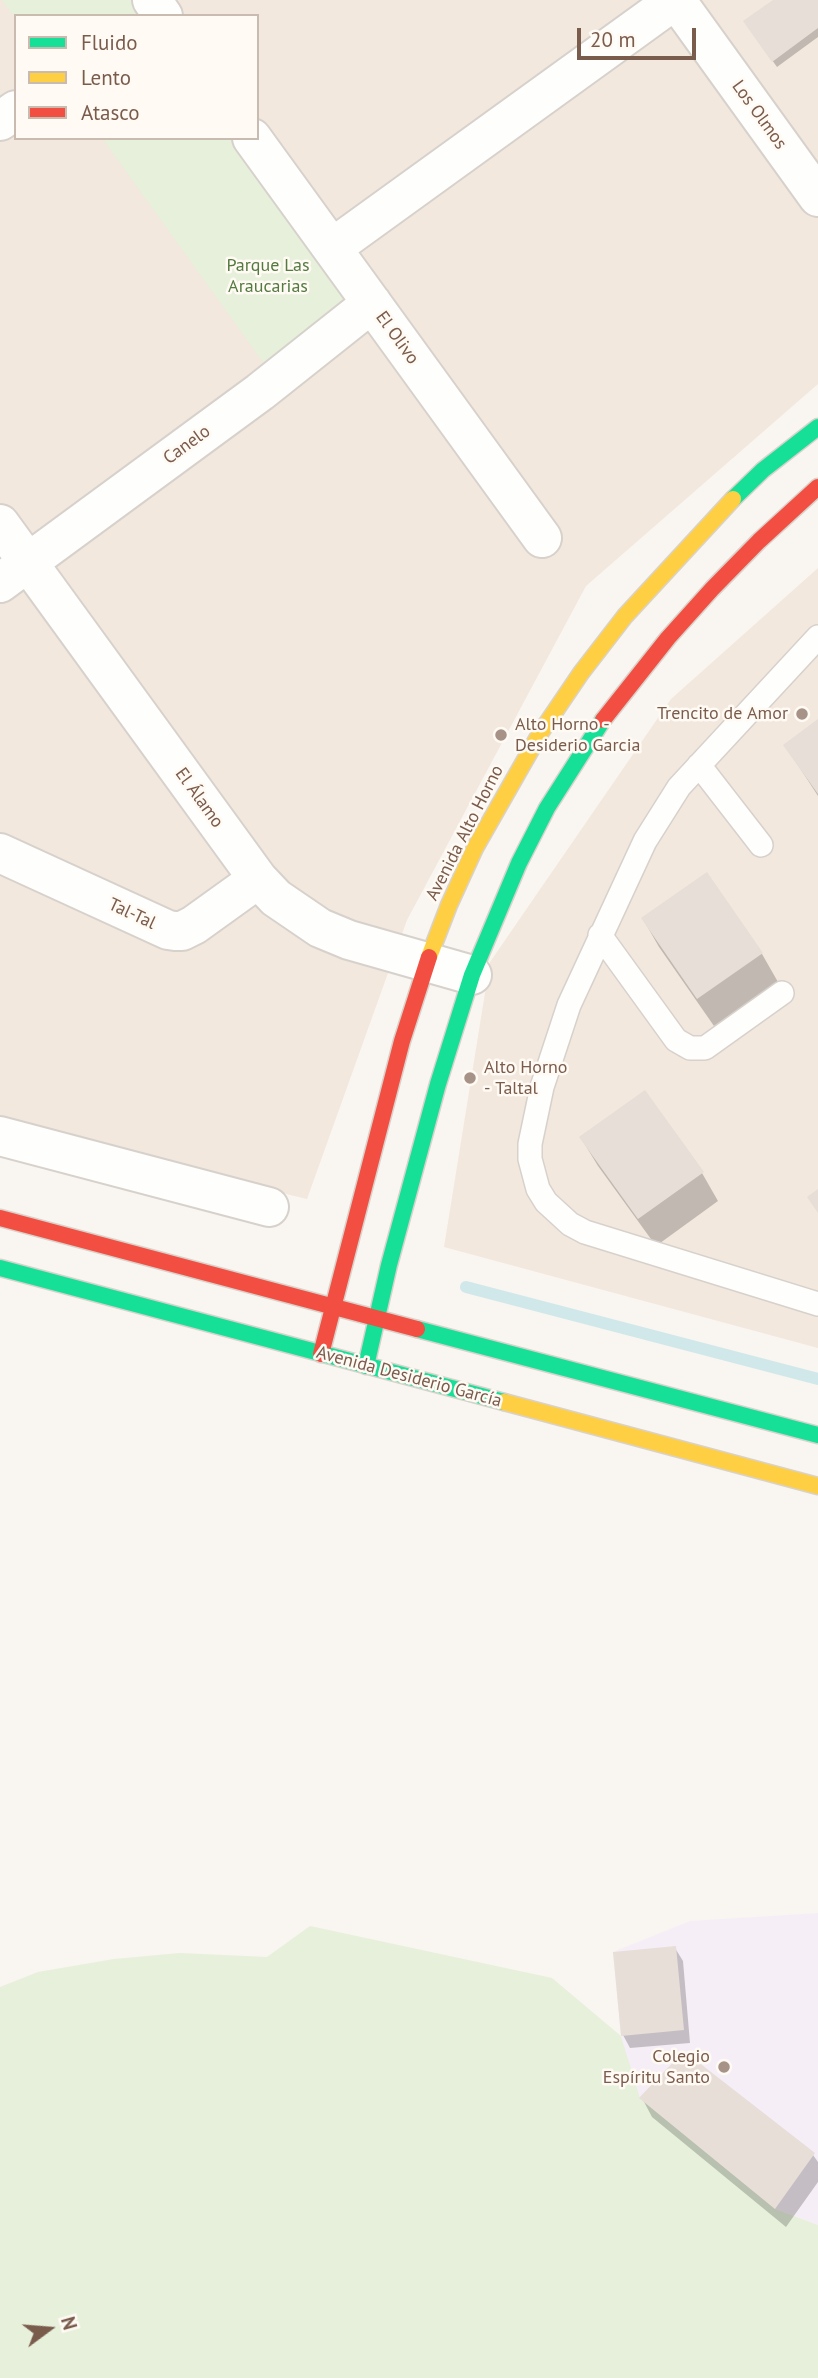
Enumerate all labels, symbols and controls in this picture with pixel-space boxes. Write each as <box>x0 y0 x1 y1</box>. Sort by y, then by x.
legend <box>14 14 259 140</box>
scale bar <box>580 14 699 58</box>
text: 20 m <box>590 26 636 53</box>
text: Fluido <box>81 29 138 56</box>
text: Lento <box>81 64 131 91</box>
street label: Los Olmos <box>727 76 791 154</box>
text: Atasco <box>81 99 140 126</box>
park label: Parque Las Araucarias <box>226 255 310 298</box>
street label: El Olivo <box>371 307 423 369</box>
street label: Canelo <box>159 421 215 469</box>
place label: Trencito de Amor <box>657 703 788 725</box>
marker: Trencito de Amor <box>794 706 810 722</box>
place label: Alto Horno - Desiderio Garcia <box>515 714 640 756</box>
marker: Alto Horno - Desiderio Garcia <box>493 727 509 743</box>
street label: Avenida Alto Horno <box>422 762 508 904</box>
street label: El Álamo <box>170 764 228 832</box>
street label: Tal-Tal <box>105 894 159 934</box>
place label: Alto Horno - Taltal <box>484 1057 568 1100</box>
marker: Alto Horno - Taltal <box>462 1070 478 1086</box>
street label: Avenida Desiderio García <box>314 1342 504 1412</box>
place label: Colegio Espíritu Santo <box>603 2046 710 2088</box>
marker: Colegio Espíritu Santo <box>716 2059 732 2075</box>
north arrow <box>14 2294 84 2364</box>
text: N <box>56 2314 82 2333</box>

